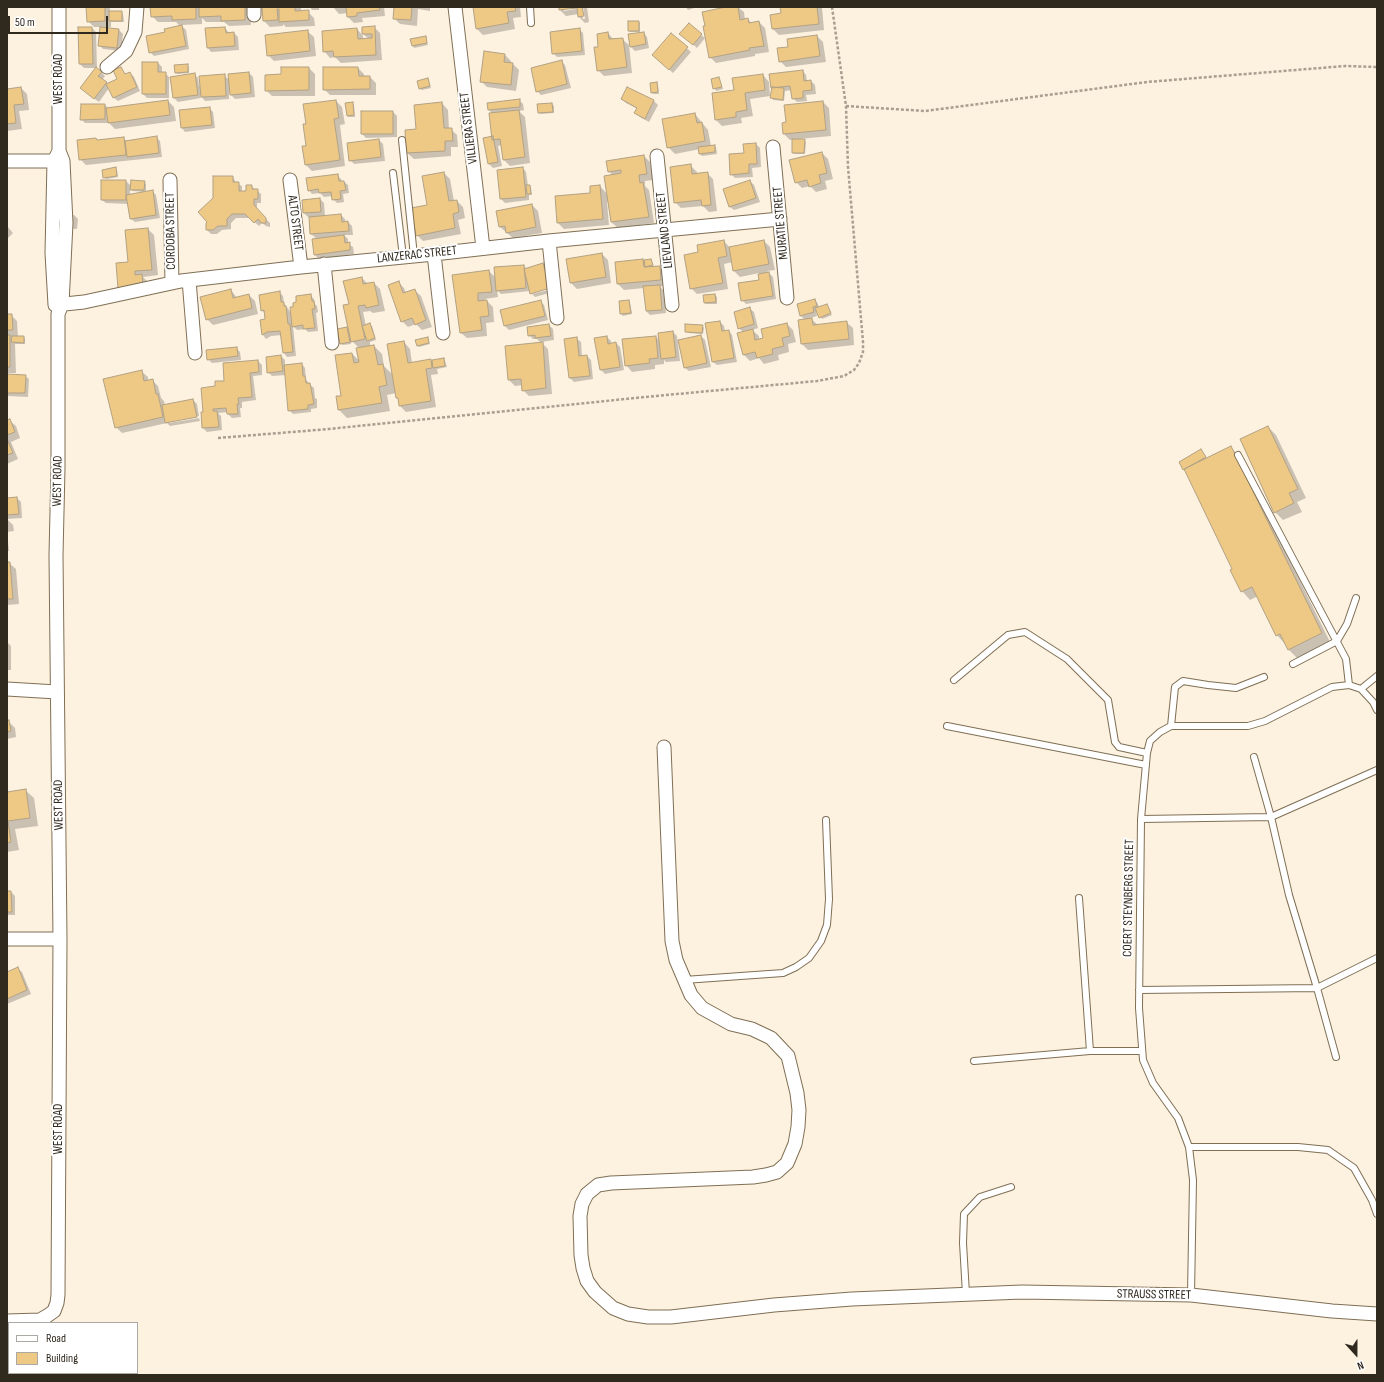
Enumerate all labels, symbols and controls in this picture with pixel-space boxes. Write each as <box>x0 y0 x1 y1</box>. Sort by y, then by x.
scale bar <box>10 8 110 34</box>
text: 50 m <box>15 15 35 30</box>
street label: WEST ROAD <box>51 54 67 104</box>
street label: VILLIERA STREET <box>457 91 481 165</box>
street label: MURATIE STREET <box>770 186 792 260</box>
street label: LIEVLAND STREET <box>653 191 677 269</box>
street label: CORDOBA STREET <box>163 192 179 270</box>
street label: ALTO STREET <box>284 194 306 252</box>
street label: LANZERAC STREET <box>376 243 458 267</box>
street label: WEST ROAD <box>50 455 66 507</box>
street label: WEST ROAD <box>51 779 67 831</box>
street label: COERT STEYNBERG STREET <box>1120 839 1138 957</box>
street label: WEST ROAD <box>51 1104 67 1154</box>
street label: STRAUSS STREET <box>1117 1287 1191 1303</box>
legend <box>8 1322 138 1374</box>
text: Road <box>46 1331 66 1346</box>
north arrow <box>1336 1334 1376 1374</box>
text: Building <box>46 1351 78 1366</box>
text: N <box>1355 1359 1366 1373</box>

